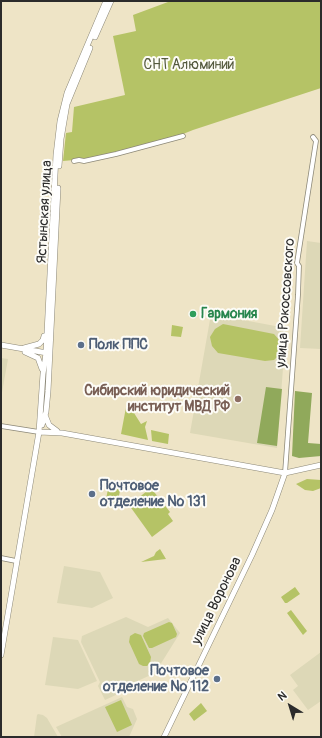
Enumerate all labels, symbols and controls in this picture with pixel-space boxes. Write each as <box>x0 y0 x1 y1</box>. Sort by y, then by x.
park label: СНТ Алюминий <box>143 57 235 73</box>
street label: Ястынская улица <box>34 160 56 264</box>
street label: улица Рокоссовского <box>273 238 299 368</box>
place label: Гармония <box>201 306 257 322</box>
marker: Гармония <box>188 309 198 319</box>
place label: Полк ППС <box>89 337 148 353</box>
marker: Полк ППС <box>76 340 86 350</box>
place label: Сибирский юридический институт МВД РФ <box>84 383 230 416</box>
marker: Сибирский юридический институт МВД РФ <box>233 394 243 404</box>
place label: Почтовое отделение № 131 <box>100 478 206 510</box>
marker: Почтовое отделение № 131 <box>87 489 97 499</box>
street label: улица Воронова <box>189 554 245 648</box>
place label: Почтовое отделение № 112 <box>103 663 209 696</box>
marker: Почтовое отделение № 112 <box>212 674 222 684</box>
north arrow <box>270 686 310 726</box>
text: N <box>275 689 289 704</box>

